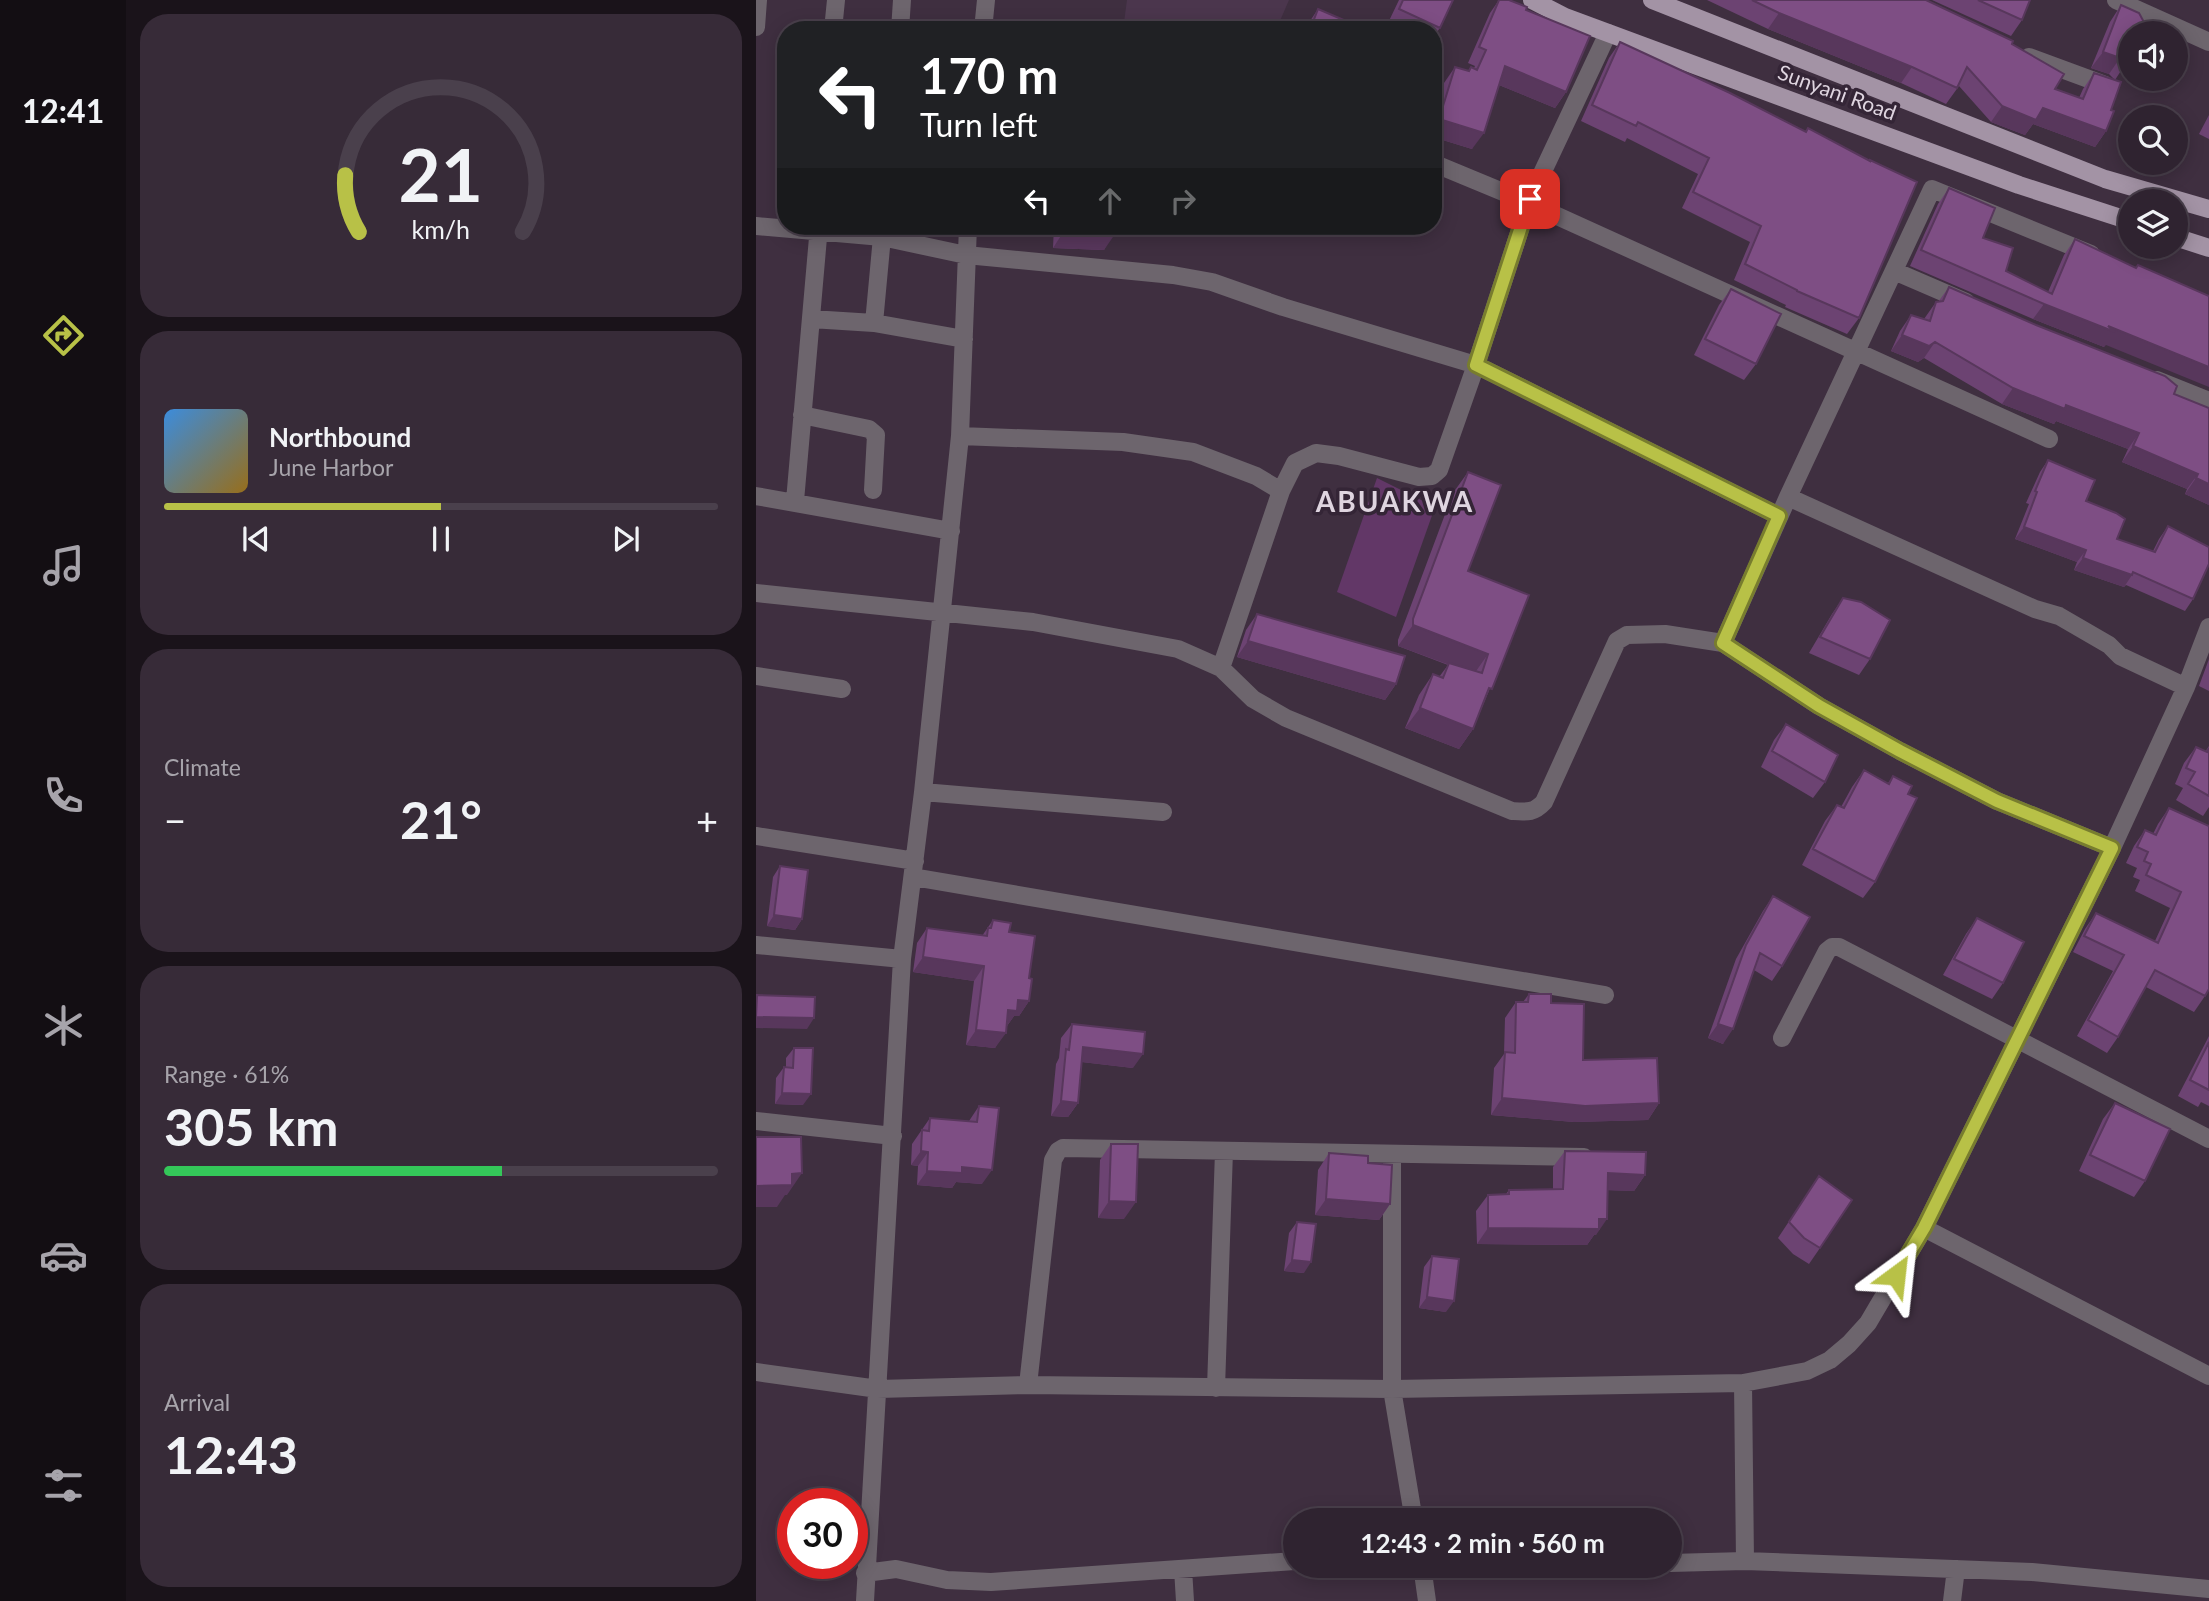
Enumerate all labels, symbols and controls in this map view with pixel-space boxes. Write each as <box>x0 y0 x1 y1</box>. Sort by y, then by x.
map controls <box>2118 21 2188 259</box>
button: sound <box>2118 21 2188 91</box>
text: 170 m <box>920 46 1058 104</box>
icon: left <box>805 49 896 140</box>
street label: Sunyani Road <box>1775 59 1900 125</box>
text: 12:41 <box>22 91 104 130</box>
text: Turn left <box>920 105 1037 144</box>
button: search <box>2118 105 2188 175</box>
text: 21 <box>399 130 483 218</box>
pin <box>1500 169 1560 229</box>
icon: arrive <box>1511 180 1549 218</box>
icon: left <box>1018 182 1056 220</box>
icon: ahead <box>1091 182 1129 220</box>
icon: right <box>1164 182 1202 220</box>
button: layers <box>2118 189 2188 259</box>
text: km/h <box>412 214 470 244</box>
icon: directions <box>39 311 88 360</box>
text: Northbound <box>269 421 411 453</box>
text: June Harbor <box>269 453 393 481</box>
district label: ABUAKWA <box>1315 484 1474 518</box>
icon: previous <box>237 520 275 558</box>
icon: pause <box>422 520 460 558</box>
icon: next <box>607 520 645 558</box>
icon: music <box>39 541 88 590</box>
text: Climate <box>164 753 241 781</box>
icon: phone <box>39 771 88 820</box>
text: 21° <box>400 788 482 850</box>
text: − <box>164 797 186 843</box>
text: + <box>696 797 718 843</box>
icon: climate <box>39 1001 88 1050</box>
text: Range · 61% <box>164 1060 289 1088</box>
text: 305 km <box>164 1095 338 1157</box>
icon: car <box>39 1231 88 1280</box>
position arrow <box>1859 1238 1933 1312</box>
text: Arrival <box>164 1388 230 1416</box>
text: 12:43 <box>164 1423 298 1485</box>
icon: filters <box>39 1461 88 1510</box>
speed limit sign: 30 <box>777 1488 868 1579</box>
text: 12:43 · 2 min · 560 m <box>1360 1527 1605 1559</box>

